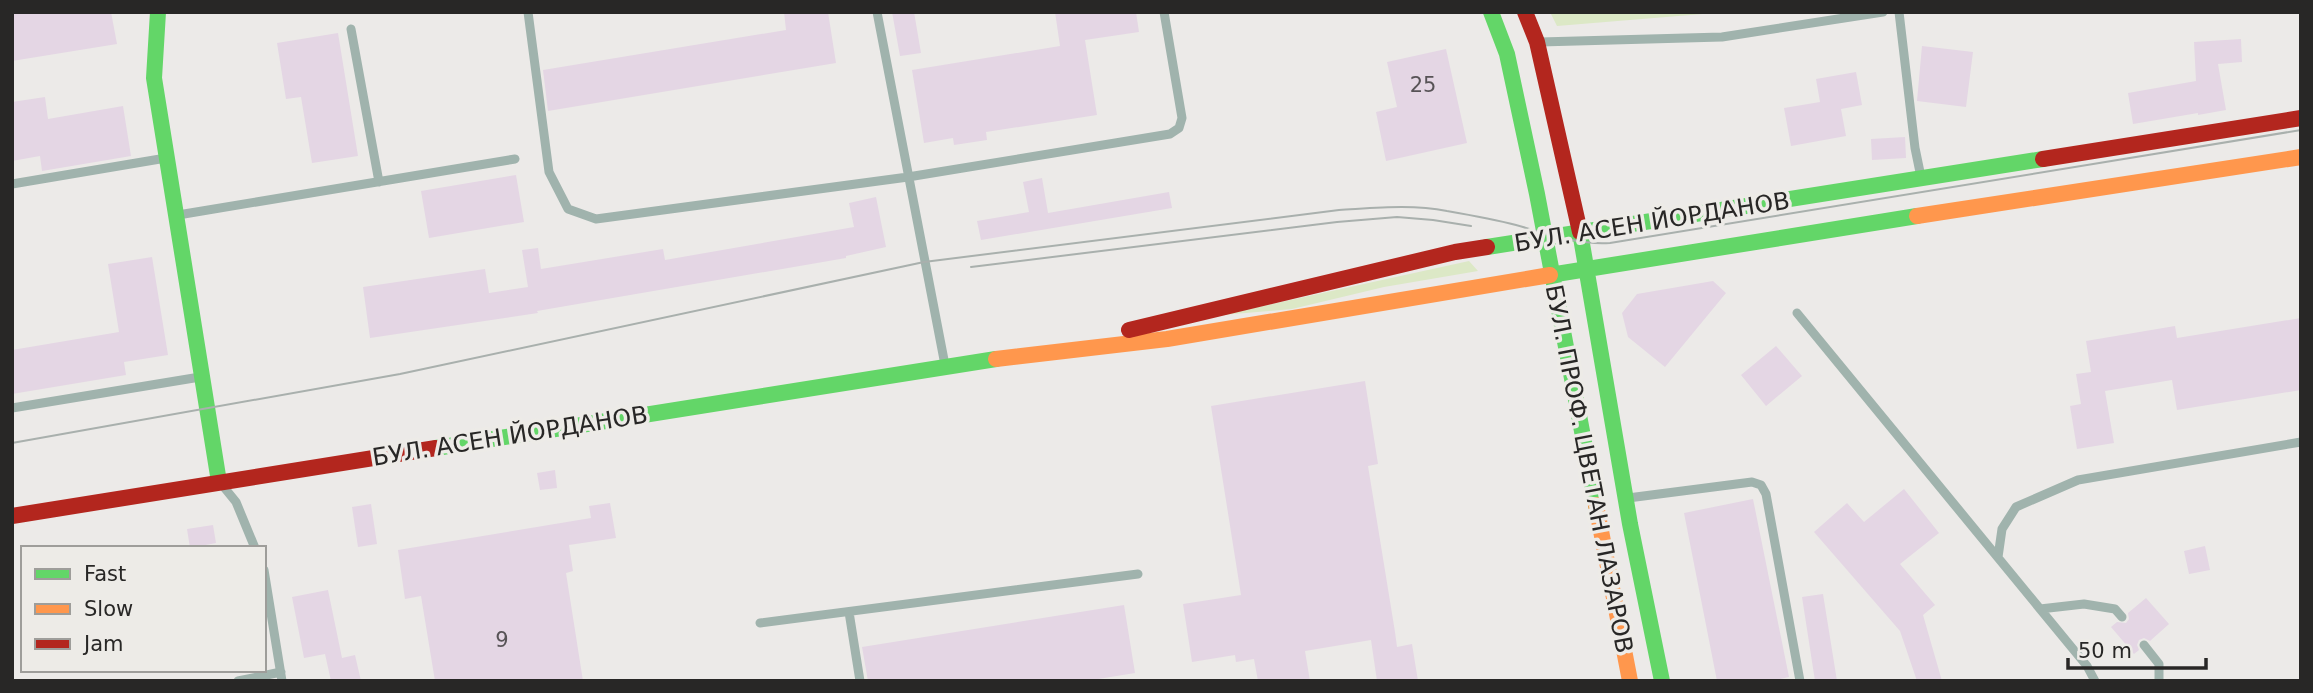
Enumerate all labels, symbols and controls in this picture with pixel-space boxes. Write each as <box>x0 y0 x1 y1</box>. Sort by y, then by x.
house number: 25 <box>1410 73 1436 97</box>
street label: БУЛ. АСЕН ЙОРДАНОВ <box>1512 185 1792 258</box>
street label: БУЛ. ПРОФ. ЦВЕТАН ЛАЗАРОВ <box>1539 282 1639 656</box>
street label: БУЛ. АСЕН ЙОРДАНОВ <box>370 399 650 472</box>
legend <box>21 546 266 672</box>
text: Fast <box>84 562 126 586</box>
text: Slow <box>84 597 133 621</box>
scale bar <box>2068 626 2206 670</box>
house number: 9 <box>495 628 509 652</box>
text: Jam <box>82 632 124 656</box>
text: 50 m <box>2078 639 2132 663</box>

